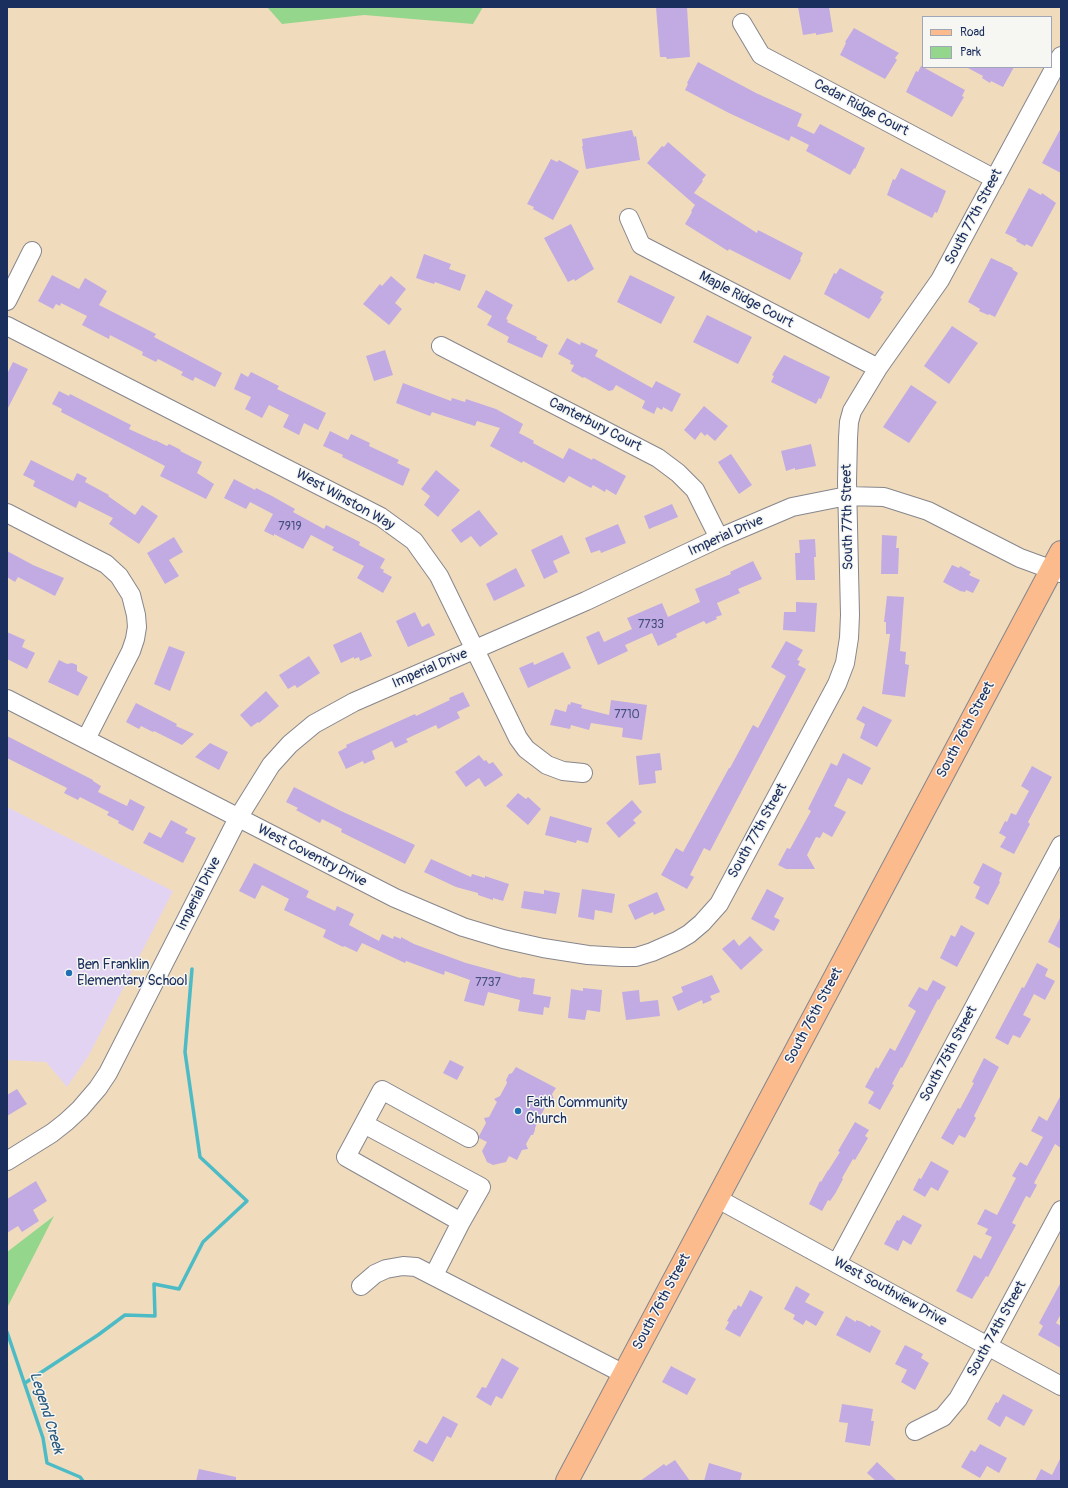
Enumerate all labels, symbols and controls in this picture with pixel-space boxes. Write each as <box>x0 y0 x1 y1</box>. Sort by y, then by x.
legend <box>922 16 1052 68</box>
text: Road <box>960 25 985 40</box>
text: Park <box>960 45 981 60</box>
street label: Cedar Ridge Court <box>811 76 911 140</box>
street label: South 77th Street <box>942 166 1006 268</box>
street label: Maple Ridge Court <box>696 268 796 332</box>
street label: Canterbury Court <box>546 394 644 456</box>
street label: South 77th Street <box>839 464 857 570</box>
street label: West Winston Way <box>293 466 397 534</box>
street label: Imperial Drive <box>686 512 766 560</box>
house number: 7919 <box>278 520 302 534</box>
house number: 7733 <box>638 618 664 632</box>
street label: Imperial Drive <box>390 646 470 692</box>
street label: South 76th Street <box>934 679 998 781</box>
house number: 7710 <box>614 708 640 722</box>
street label: South 77th Street <box>725 781 791 881</box>
street label: West Coventry Drive <box>255 821 369 891</box>
street label: Imperial Drive <box>173 854 225 934</box>
place label: Ben Franklin Elementary School <box>77 957 188 990</box>
street label: South 76th Street <box>782 965 846 1067</box>
marker: Ben Franklin Elementary School <box>64 968 74 978</box>
house number: 7737 <box>475 976 501 990</box>
street label: South 75th Street <box>917 1003 981 1105</box>
place label: Faith Community Church <box>526 1095 628 1128</box>
marker: Faith Community Church <box>513 1106 523 1116</box>
street label: South 76th Street <box>630 1251 694 1353</box>
street label: West Southview Drive <box>830 1254 950 1330</box>
street label: South 74th Street <box>964 1278 1030 1380</box>
water label: Legend Creek <box>25 1370 67 1456</box>

